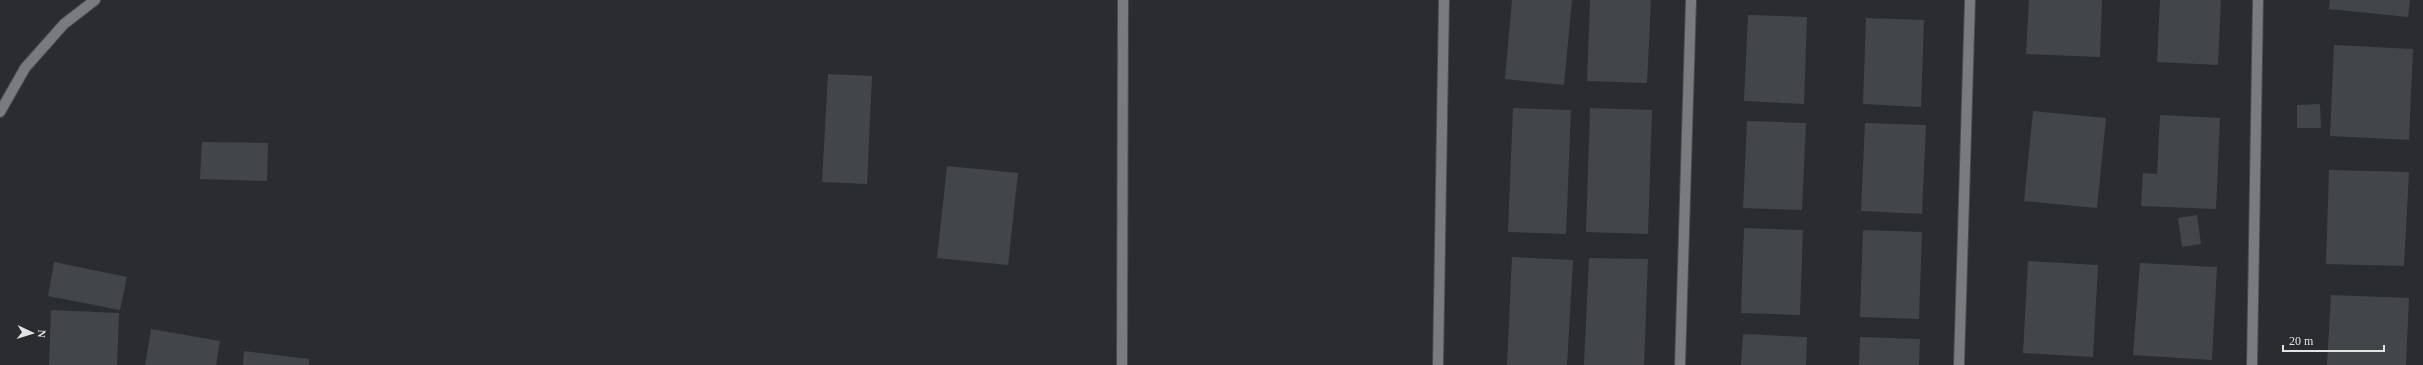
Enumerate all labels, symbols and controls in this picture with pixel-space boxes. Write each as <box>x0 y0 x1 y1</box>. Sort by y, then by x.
north arrow <box>12 313 52 353</box>
scale bar <box>2283 327 2384 353</box>
text: N <box>36 329 48 338</box>
text: 20 m <box>2289 334 2314 348</box>

